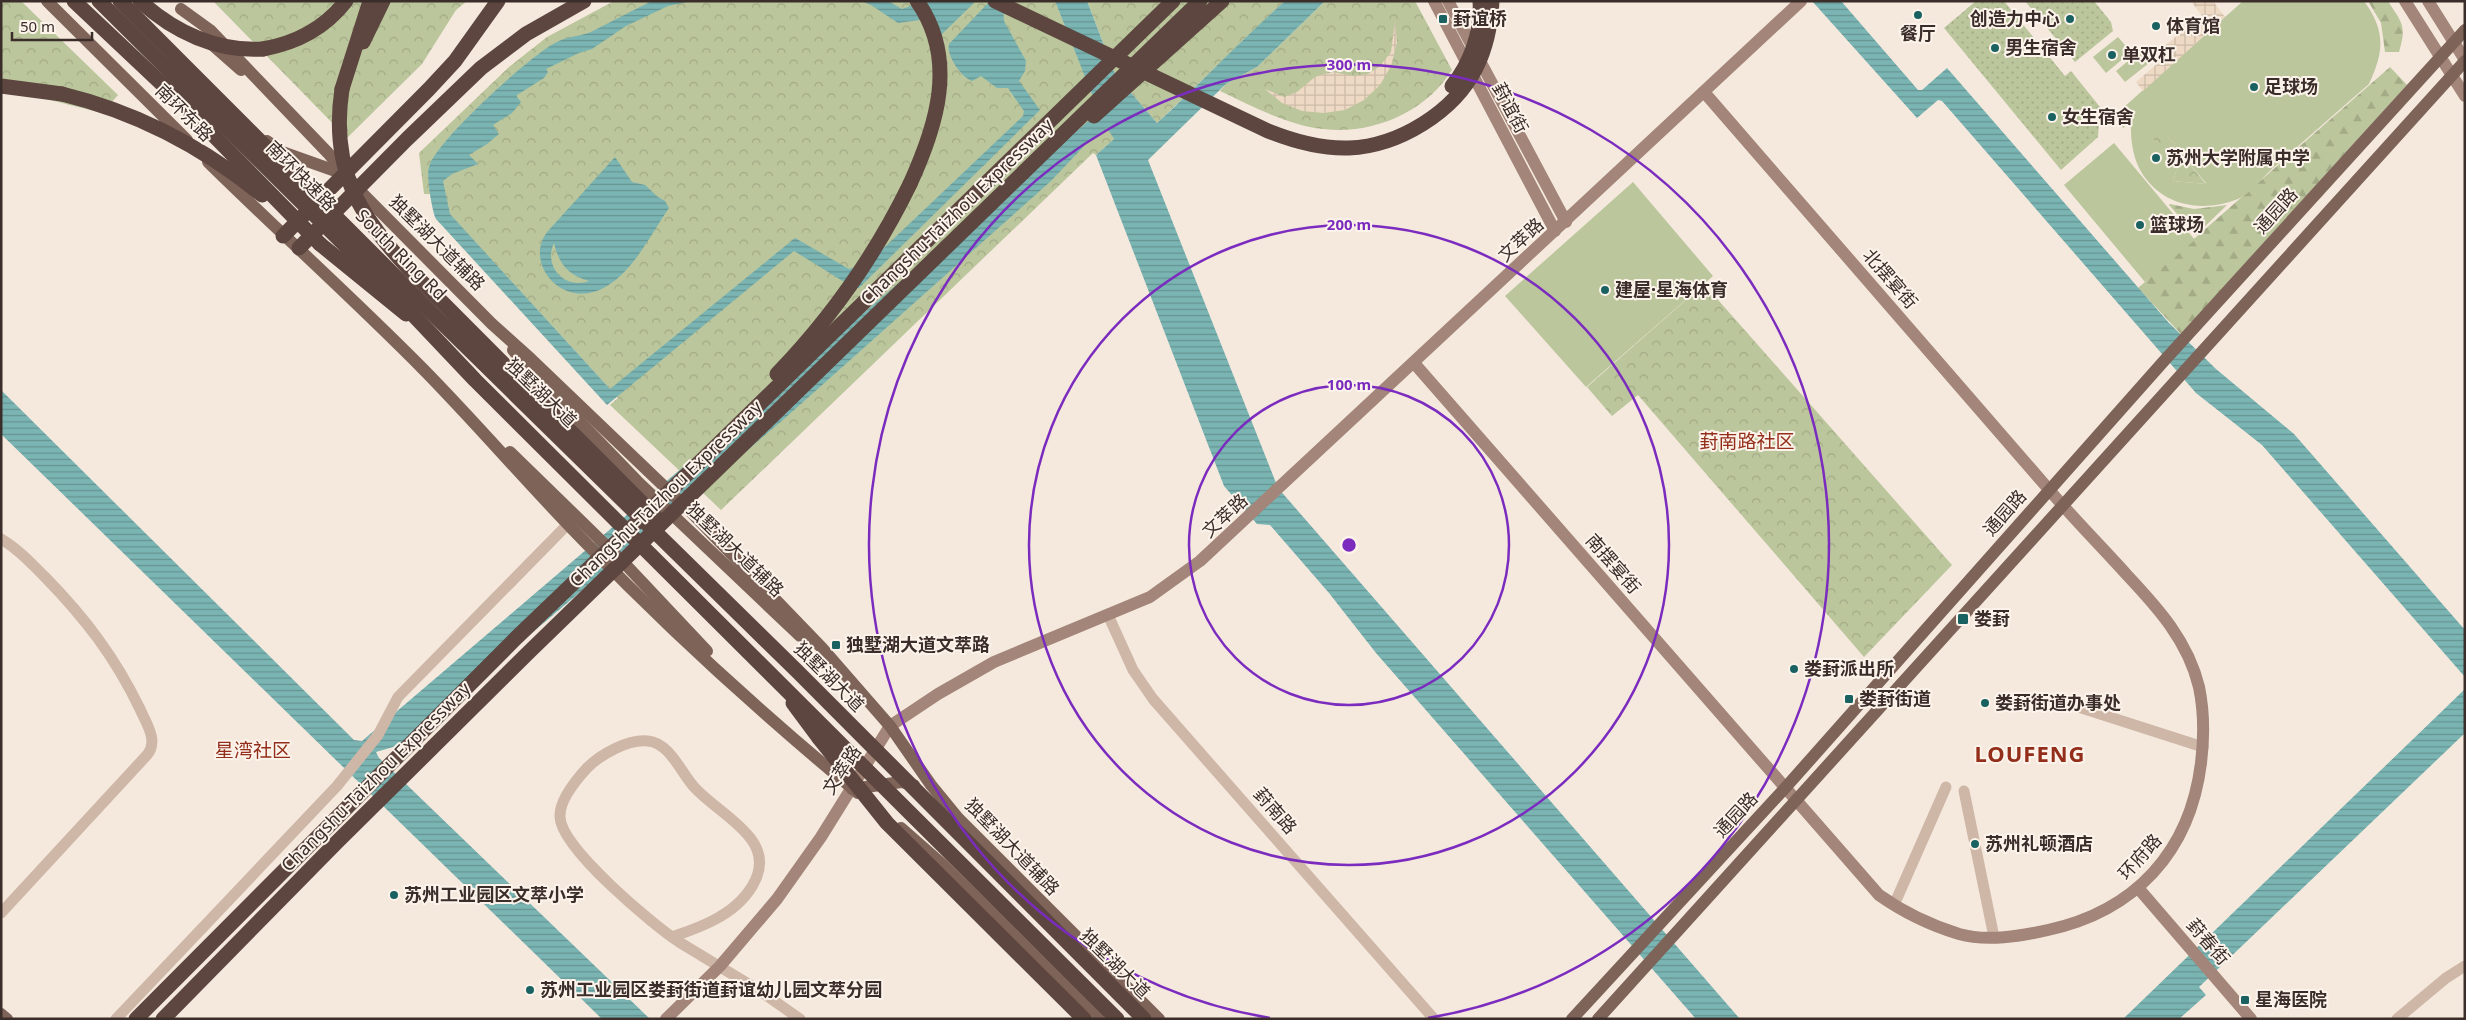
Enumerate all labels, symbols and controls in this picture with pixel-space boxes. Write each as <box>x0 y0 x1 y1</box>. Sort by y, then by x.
place label: 葑谊桥 <box>1453 6 1507 30</box>
place label: 创造力中心 <box>1970 6 2060 30</box>
marker: 餐厅 <box>1912 9 1924 21</box>
scale bar <box>12 10 92 42</box>
marker: 葑谊桥 <box>1437 13 1449 25</box>
marker: 创造力中心 <box>2064 13 2076 25</box>
place label: 体育馆 <box>2166 13 2220 37</box>
text: 50 m <box>20 16 55 36</box>
marker: 体育馆 <box>2150 20 2162 32</box>
place label: 餐厅 <box>1900 21 1936 45</box>
place label: 男生宿舍 <box>2005 35 2077 59</box>
marker: 男生宿舍 <box>1989 42 2001 54</box>
place label: 单双杠 <box>2122 42 2176 66</box>
marker: 单双杠 <box>2106 49 2118 61</box>
text: 300 m <box>1327 54 1371 74</box>
place label: 足球场 <box>2264 74 2318 98</box>
street label: 南环东路 <box>151 78 219 146</box>
street label: 葑谊街 <box>1488 78 1534 137</box>
marker: 足球场 <box>2248 81 2260 93</box>
place label: 女生宿舍 <box>2062 104 2134 128</box>
marker: 女生宿舍 <box>2046 111 2058 123</box>
street label: Changshu-Taizhou Expressway <box>855 112 1058 310</box>
street label: 南环快速路 <box>261 135 342 216</box>
place label: 苏州大学附属中学 <box>2166 145 2310 169</box>
marker: 苏州大学附属中学 <box>2150 152 2162 164</box>
street label: 通园路 <box>2248 182 2302 238</box>
street label: 独墅湖大道辅路 <box>385 189 491 295</box>
street label: South Ring Rd <box>351 204 452 305</box>
street label: 文萃路 <box>1492 212 1548 266</box>
place label: 篮球场 <box>2150 212 2204 236</box>
text: 200 m <box>1327 214 1371 234</box>
marker: 篮球场 <box>2134 219 2146 231</box>
street label: 北摆宴街 <box>1858 243 1923 313</box>
place label: 建屋·星海体育 <box>1615 277 1728 301</box>
marker: 建屋·星海体育 <box>1599 284 1611 296</box>
street label: 独墅湖大道 <box>501 352 582 432</box>
text: 100 m <box>1327 374 1371 394</box>
street label: Changshu-Taizhou Expressway <box>564 394 767 592</box>
district label: 葑南路社区 <box>1699 428 1795 454</box>
street label: 通园路 <box>1977 484 2031 541</box>
street label: 文萃路 <box>1196 488 1252 542</box>
street label: 独墅湖大道辅路 <box>682 497 789 602</box>
street label: 南摆宴街 <box>1581 528 1646 598</box>
centre of rings <box>1340 536 1358 554</box>
place label: 娄葑 <box>1974 606 2010 630</box>
marker: 娄葑 <box>1956 612 1970 626</box>
place label: 独墅湖大道文萃路 <box>846 632 990 656</box>
street label: 独墅湖大道 <box>789 636 870 717</box>
marker: 独墅湖大道文萃路 <box>830 639 842 651</box>
place label: 娄葑派出所 <box>1804 656 1894 680</box>
marker: 娄葑派出所 <box>1788 663 1800 675</box>
street label: Changshu-Taizhou Expressway <box>275 676 476 876</box>
place label: 娄葑街道 <box>1859 686 1931 710</box>
place label: 娄葑街道办事处 <box>1995 690 2121 714</box>
marker: 娄葑街道 <box>1843 693 1855 705</box>
marker: 娄葑街道办事处 <box>1979 697 1991 709</box>
district label: 星湾社区 <box>215 737 291 763</box>
district label: LOUFENG <box>1974 738 2086 768</box>
street label: 文萃路 <box>816 740 866 799</box>
street label: 葑南路 <box>1249 782 1303 839</box>
street label: 通园路 <box>1708 786 1762 842</box>
street label: 独墅湖大道辅路 <box>960 793 1065 900</box>
street label: 环府路 <box>2112 828 2166 884</box>
place label: 苏州礼顿酒店 <box>1985 831 2093 855</box>
marker: 苏州礼顿酒店 <box>1969 838 1981 850</box>
place label: 苏州工业园区文萃小学 <box>404 882 584 906</box>
marker: 苏州工业园区文萃小学 <box>388 889 400 901</box>
street label: 葑春街 <box>2182 913 2236 970</box>
street label: 独墅湖大道 <box>1075 923 1156 1004</box>
place label: 苏州工业园区娄葑街道葑谊幼儿园文萃分园 <box>540 977 882 1001</box>
marker: 苏州工业园区娄葑街道葑谊幼儿园文萃分园 <box>524 984 536 996</box>
place label: 星海医院 <box>2255 987 2327 1011</box>
marker: 星海医院 <box>2239 994 2251 1006</box>

